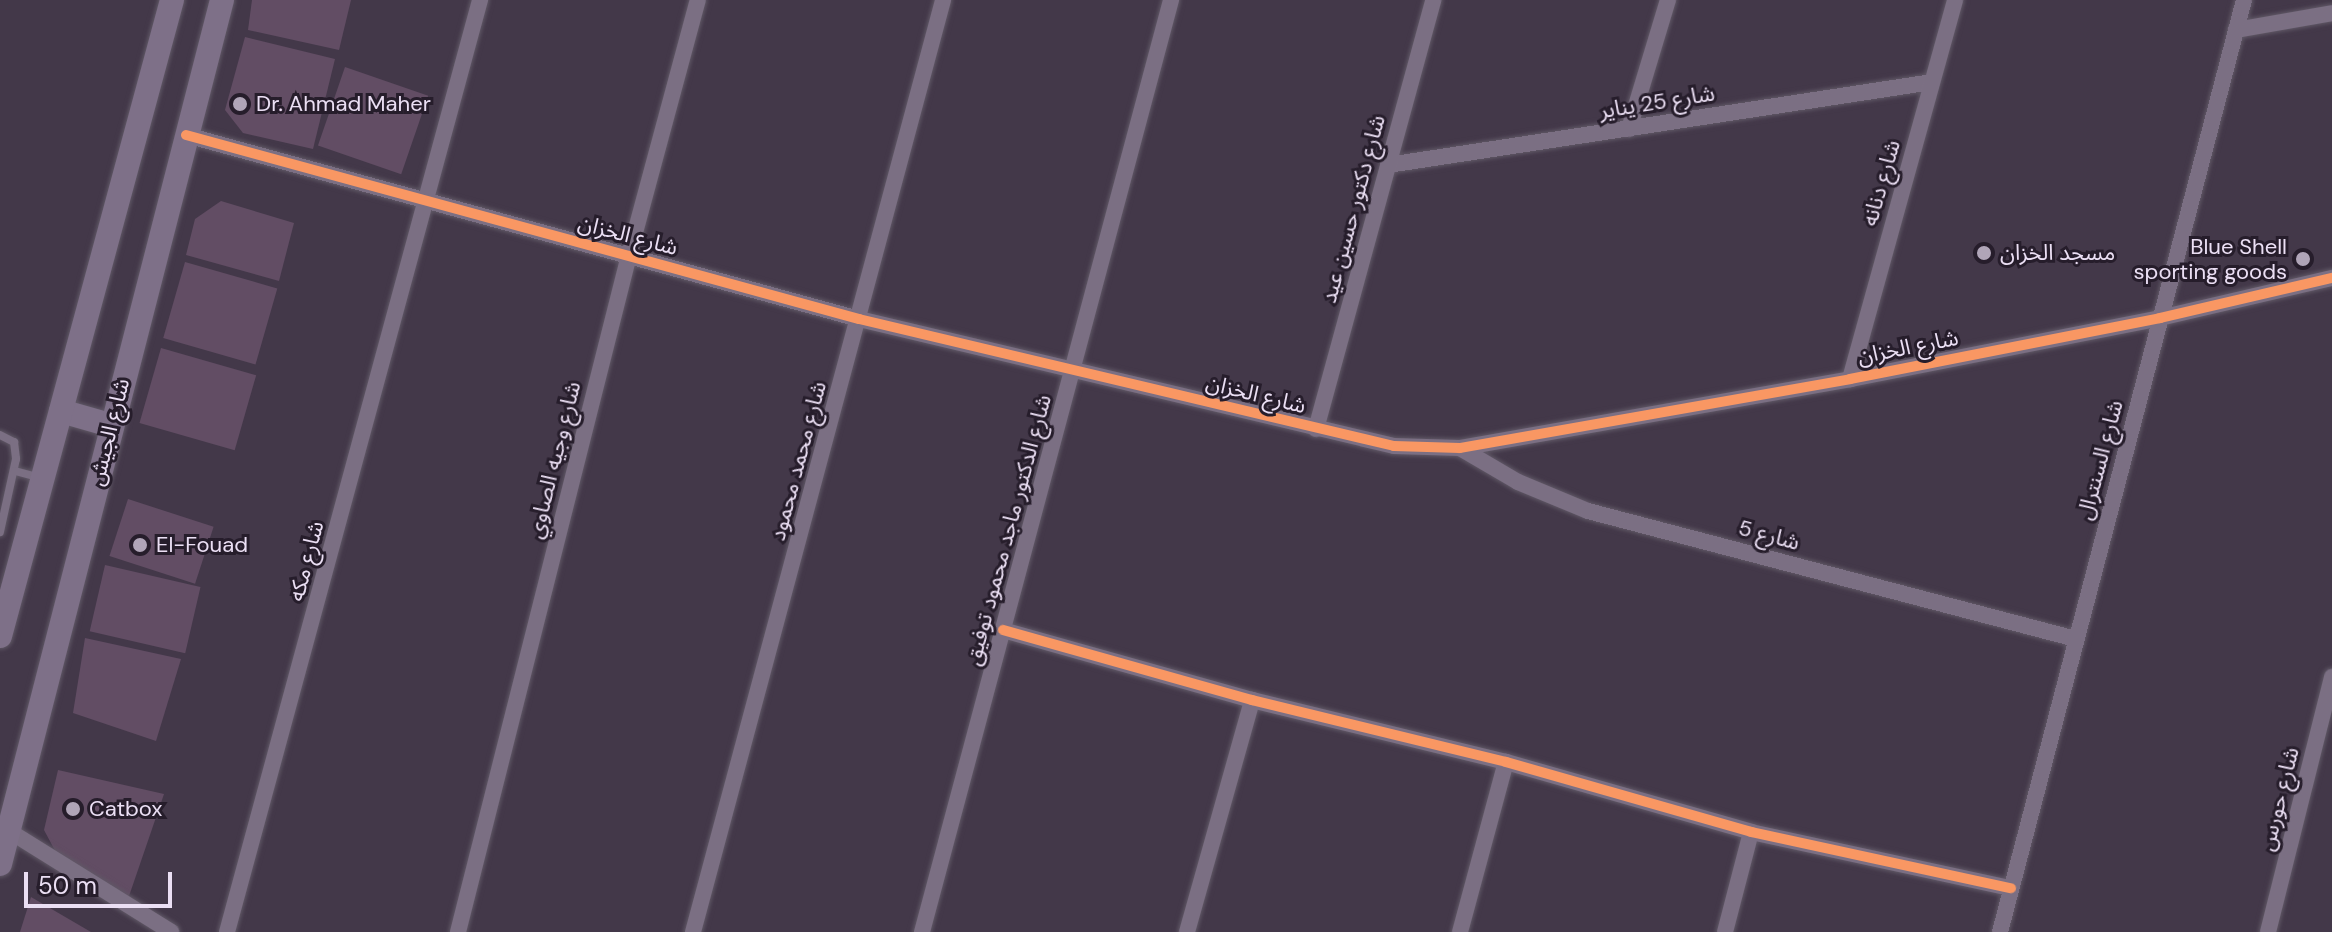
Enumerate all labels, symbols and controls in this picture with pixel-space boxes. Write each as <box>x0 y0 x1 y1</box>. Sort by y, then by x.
street label: شارع 25 يناير <box>1597 80 1717 124</box>
place label: Dr. Ahmad Maher <box>256 91 431 117</box>
marker: Dr. Ahmad Maher <box>231 95 249 113</box>
street label: شارع دكتور حسين عيد <box>1315 112 1391 306</box>
street label: شارع دنانه <box>1856 137 1906 229</box>
street label: شارع الخزان <box>575 209 681 261</box>
place label: Blue Shell sporting goods <box>2134 233 2287 284</box>
place label: مسجد الخزان <box>2000 240 2115 266</box>
marker: مسجد الخزان <box>1975 244 1993 262</box>
marker: Blue Shell sporting goods <box>2294 250 2312 268</box>
street label: شارع الخزان <box>1855 324 1961 370</box>
street label: شارع الخزان <box>1203 369 1309 419</box>
street label: شارع الجيش <box>83 376 135 488</box>
street label: شارع وجيه الصاوي <box>522 379 586 541</box>
street label: شارع محمد محمود <box>764 379 832 543</box>
street label: شارع الدكتور ماجد محمود توفيق <box>959 392 1057 668</box>
street label: شارع السنترال <box>2071 397 2129 523</box>
street label: شارع 5 <box>1736 514 1802 556</box>
street label: شارع مكه <box>283 518 329 604</box>
place label: El-Fouad <box>156 532 248 558</box>
marker: El-Fouad <box>131 536 149 554</box>
street label: شارع حورس <box>2253 744 2305 854</box>
place label: Catbox <box>89 796 162 822</box>
marker: Catbox <box>64 800 82 818</box>
scale bar <box>28 856 176 906</box>
text: 50 m <box>38 870 97 901</box>

